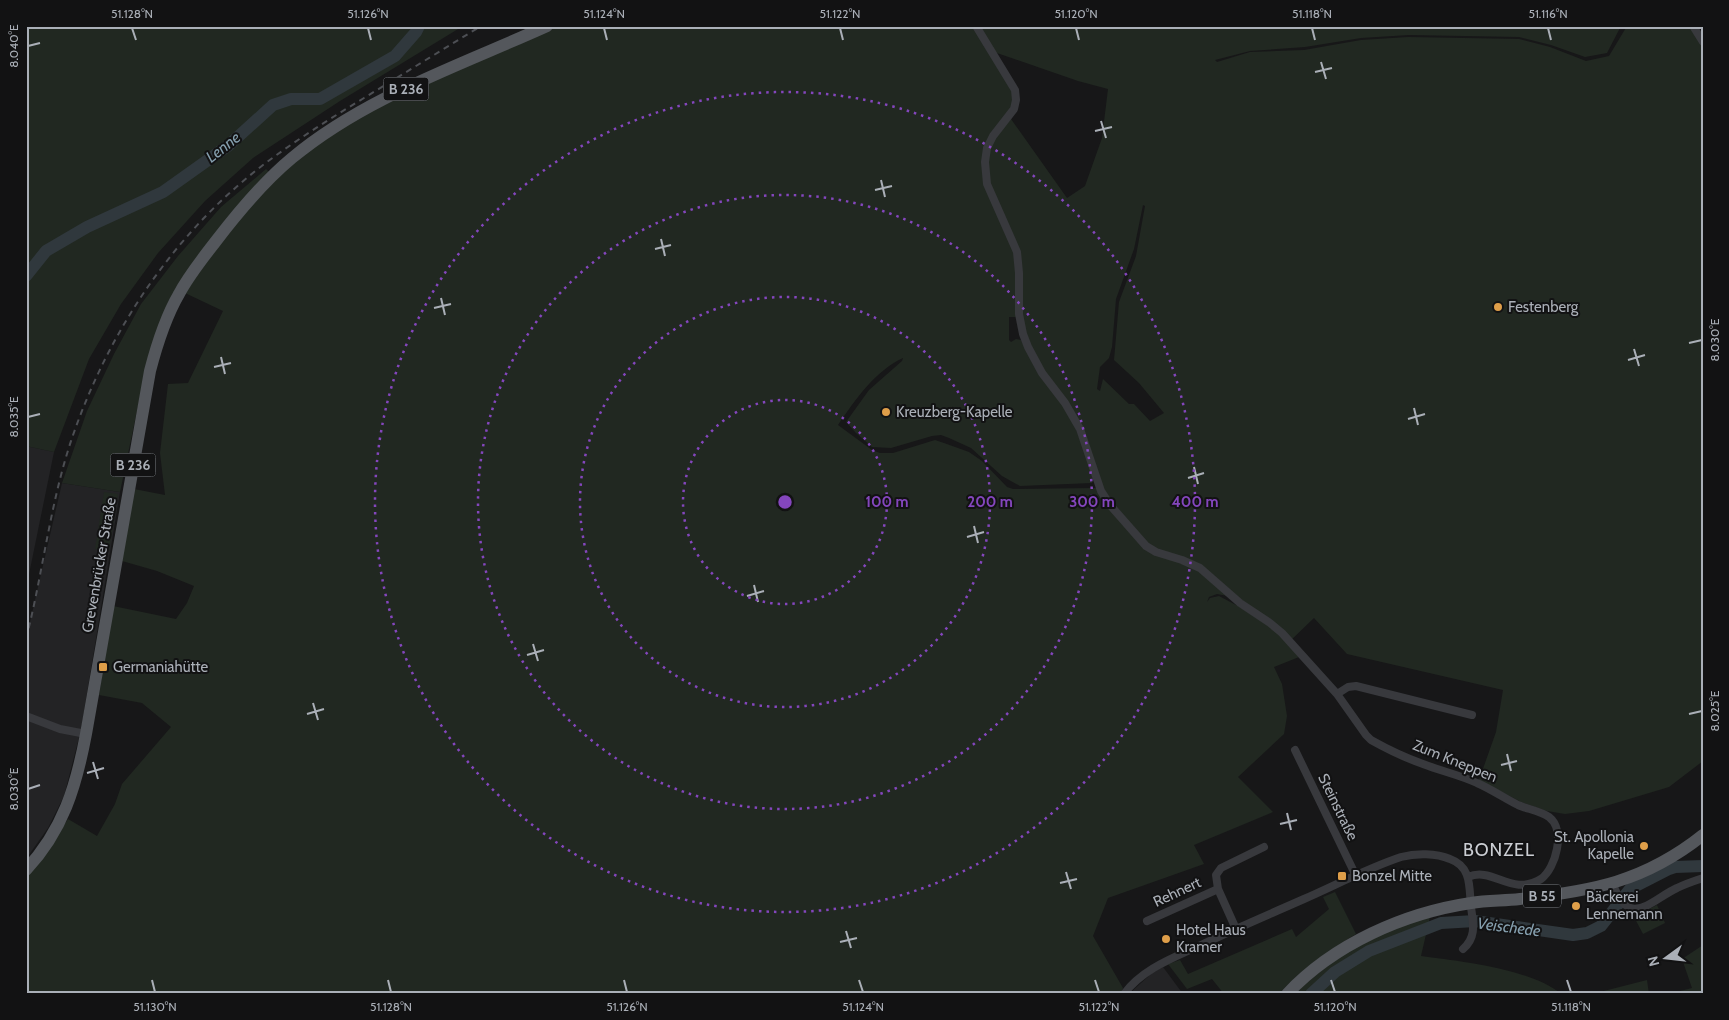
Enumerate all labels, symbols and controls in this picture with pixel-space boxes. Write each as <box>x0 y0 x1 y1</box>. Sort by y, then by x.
text: 51.128°N <box>111 6 153 21</box>
text: 51.126°N <box>347 6 389 21</box>
text: 51.124°N <box>583 6 625 21</box>
text: 51.122°N <box>819 6 861 21</box>
text: 51.120°N <box>1054 6 1098 21</box>
text: 51.118°N <box>1292 6 1332 21</box>
text: 51.116°N <box>1528 6 1568 21</box>
text: 8.040°E <box>6 24 21 68</box>
road number: B 236 <box>384 78 428 100</box>
water label: Lenne <box>202 128 244 166</box>
place label: Festenberg <box>1508 298 1579 316</box>
marker: Festenberg <box>1492 301 1504 313</box>
text: 8.030°E <box>1707 318 1722 361</box>
text: 8.035°E <box>6 396 21 438</box>
place label: Kreuzberg-Kapelle <box>896 403 1013 421</box>
marker: Kreuzberg-Kapelle <box>880 406 892 418</box>
road number: B 236 <box>110 454 156 476</box>
centre of rings <box>776 493 794 511</box>
text: 100 m <box>865 493 909 511</box>
text: 200 m <box>967 493 1013 511</box>
text: 300 m <box>1069 493 1115 511</box>
text: 400 m <box>1172 493 1218 511</box>
street label: Grevenbrücker Straße <box>78 496 120 634</box>
place label: Germaniahütte <box>113 658 209 676</box>
marker: Germaniahütte <box>97 661 109 673</box>
text: 8.025°E <box>1707 690 1722 731</box>
street label: Zum Kneppen <box>1410 736 1500 786</box>
text: 8.030°E <box>6 767 21 810</box>
street label: Steinstraße <box>1314 771 1362 844</box>
place label: St. Apollonia Kapelle <box>1554 828 1635 863</box>
district label: BONZEL <box>1463 839 1535 861</box>
marker: St. Apollonia Kapelle <box>1638 840 1650 852</box>
place label: Bonzel Mitte <box>1352 867 1432 885</box>
marker: Bonzel Mitte <box>1336 870 1348 882</box>
street label: Rehnert <box>1150 873 1204 911</box>
road number: B 55 <box>1523 884 1561 908</box>
place label: Bäckerei Lennemann <box>1586 888 1663 923</box>
marker: Bäckerei Lennemann <box>1570 900 1582 912</box>
water label: Veischede <box>1476 914 1542 940</box>
place label: Hotel Haus Kramer <box>1176 921 1246 956</box>
north arrow <box>1642 932 1692 982</box>
marker: Hotel Haus Kramer <box>1160 933 1172 945</box>
text: N <box>1643 954 1663 968</box>
text: 51.130°N <box>133 999 177 1014</box>
text: 51.128°N <box>370 999 412 1014</box>
text: 51.126°N <box>606 999 648 1014</box>
text: 51.124°N <box>842 999 884 1014</box>
text: 51.122°N <box>1078 999 1120 1014</box>
text: 51.120°N <box>1313 999 1357 1014</box>
text: 51.118°N <box>1551 999 1591 1014</box>

